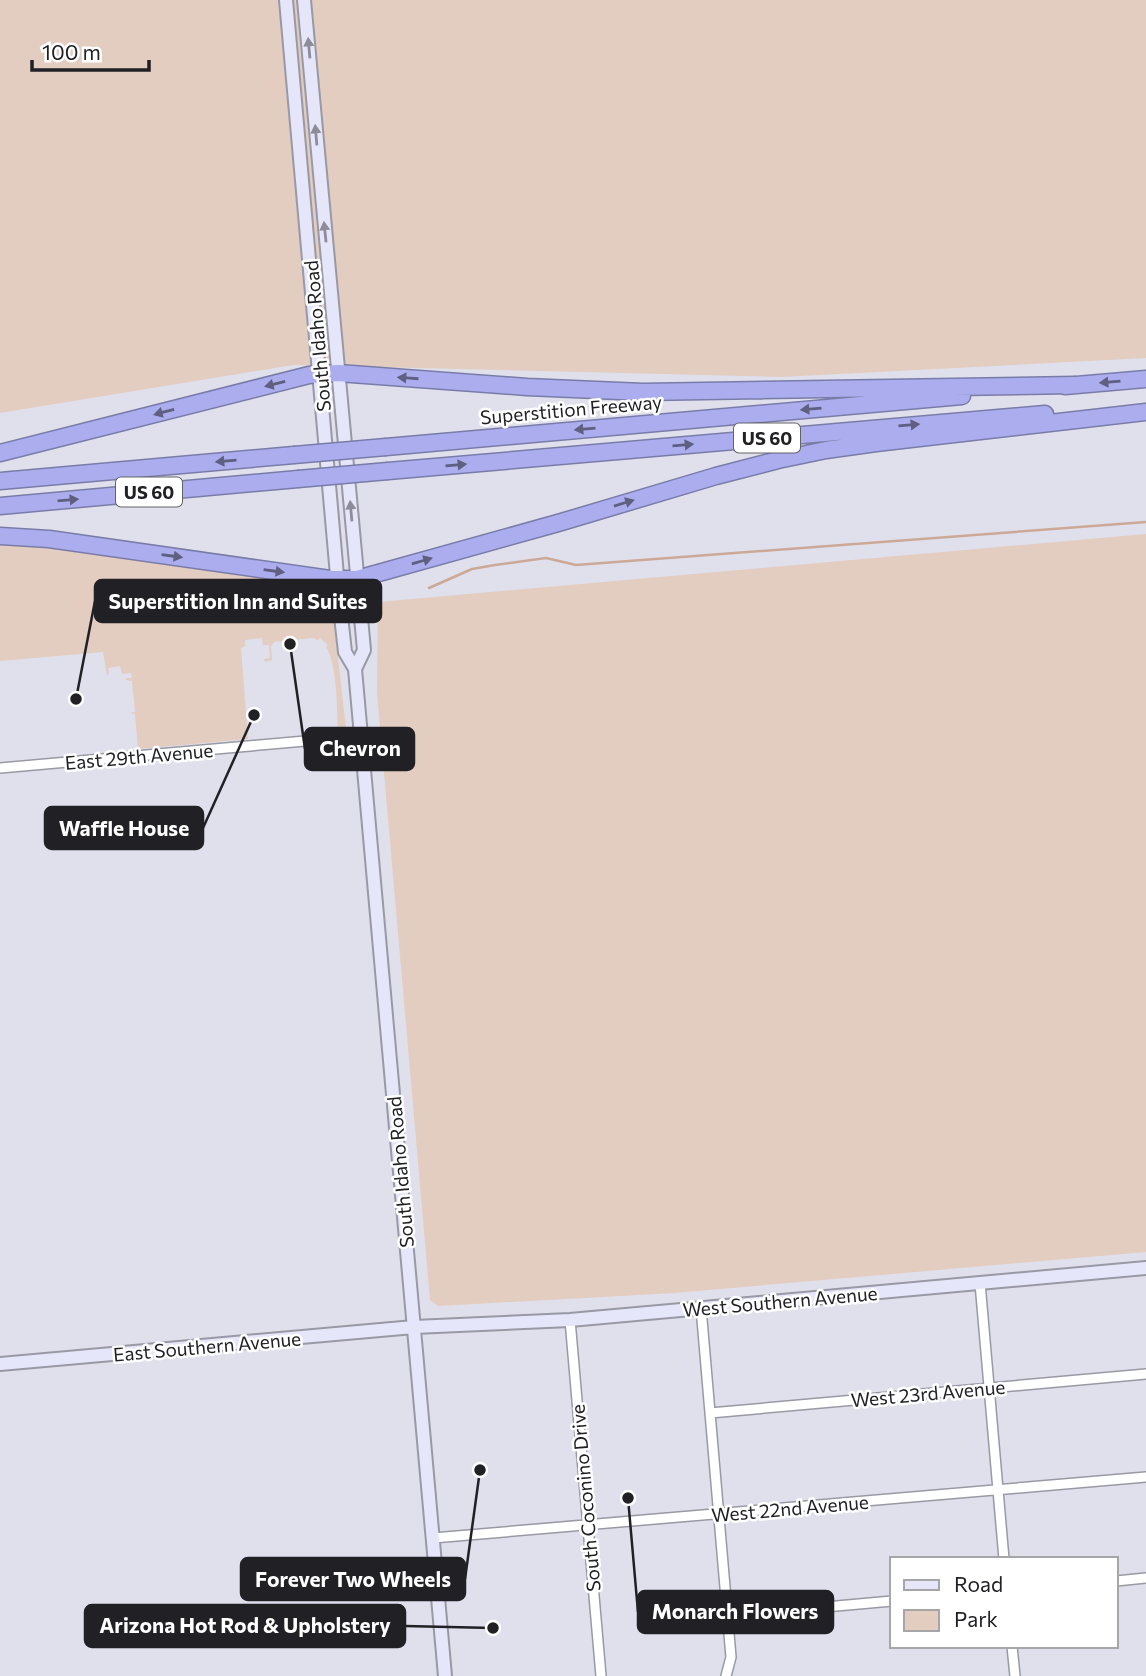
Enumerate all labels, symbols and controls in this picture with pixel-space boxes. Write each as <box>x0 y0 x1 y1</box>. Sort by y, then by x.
scale bar <box>32 28 149 72</box>
one-way arrow <box>303 37 314 59</box>
text: 100 m <box>42 39 101 64</box>
one-way arrow <box>311 124 322 146</box>
one-way arrow <box>319 220 330 242</box>
street label: South Idaho Road <box>299 259 335 413</box>
one-way arrow <box>397 372 419 383</box>
one-way arrow <box>1099 377 1121 388</box>
one-way arrow <box>264 379 285 389</box>
street label: Superstition Freeway <box>479 390 663 428</box>
one-way arrow <box>800 404 822 415</box>
one-way arrow <box>153 407 175 418</box>
one-way arrow <box>898 419 920 430</box>
one-way arrow <box>574 424 596 435</box>
road number: US 60 <box>734 424 800 452</box>
one-way arrow <box>672 439 694 450</box>
one-way arrow <box>215 456 237 467</box>
one-way arrow <box>445 459 467 470</box>
road number: US 60 <box>116 478 182 506</box>
one-way arrow <box>57 494 79 505</box>
one-way arrow <box>613 497 634 507</box>
one-way arrow <box>345 500 356 522</box>
one-way arrow <box>161 551 183 562</box>
one-way arrow <box>412 555 434 566</box>
one-way arrow <box>263 566 285 577</box>
callout: Superstition Inn and Suites <box>95 580 381 622</box>
text: Superstition Inn and Suites <box>109 588 368 613</box>
callout: Chevron <box>305 728 414 770</box>
text: Chevron <box>319 735 401 760</box>
street label: East 29th Avenue <box>64 738 214 774</box>
callout: Waffle House <box>45 807 203 849</box>
text: Waffle House <box>59 815 189 840</box>
street label: South Idaho Road <box>382 1095 418 1249</box>
street label: West Southern Avenue <box>682 1281 878 1321</box>
street label: East Southern Avenue <box>112 1326 302 1366</box>
street label: West 23rd Avenue <box>850 1375 1006 1411</box>
street label: South Coconino Drive <box>565 1403 605 1593</box>
street label: West 22nd Avenue <box>710 1490 870 1526</box>
legend <box>890 1557 1118 1648</box>
callout: Forever Two Wheels <box>241 1558 465 1600</box>
text: Forever Two Wheels <box>255 1566 451 1591</box>
text: Road <box>954 1571 1003 1596</box>
callout: Monarch Flowers <box>638 1591 833 1633</box>
text: Monarch Flowers <box>652 1598 819 1623</box>
callout: Arizona Hot Rod & Upholstery <box>85 1605 405 1647</box>
text: Park <box>954 1606 998 1631</box>
text: Arizona Hot Rod & Upholstery <box>99 1612 391 1637</box>

